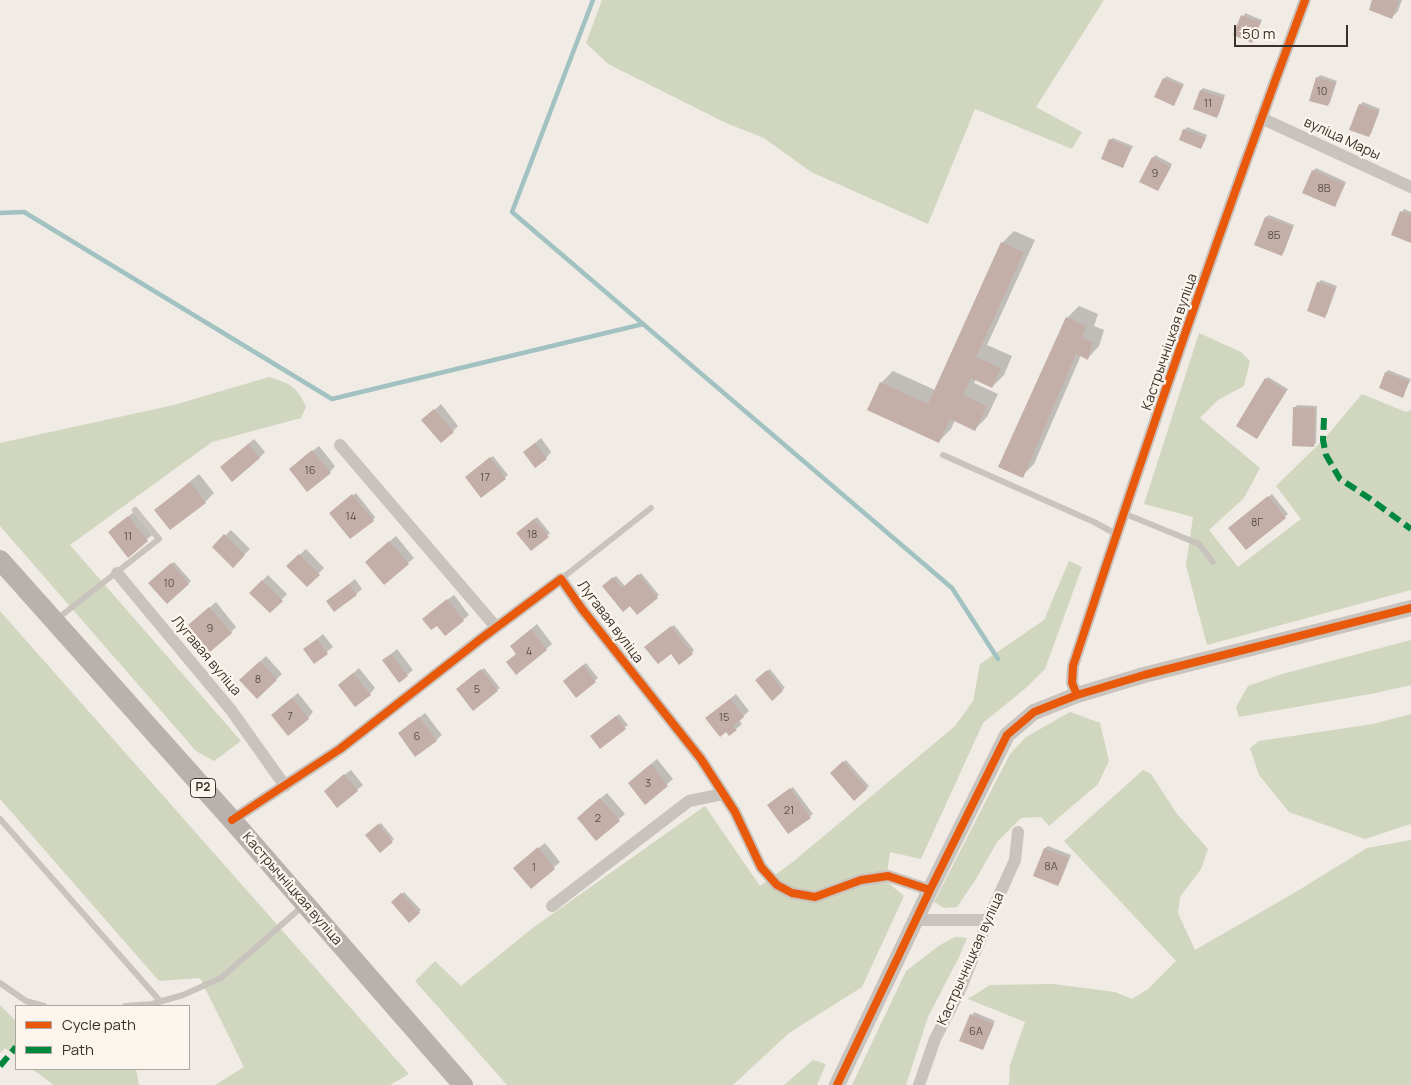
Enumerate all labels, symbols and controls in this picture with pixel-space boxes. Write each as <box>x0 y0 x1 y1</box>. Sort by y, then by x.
scale bar <box>1236 15 1350 47</box>
text: 50 m <box>1242 23 1276 44</box>
house number: 10 <box>1317 85 1327 99</box>
house number: 11 <box>1204 97 1212 111</box>
street label: вуліца Мары <box>1301 114 1383 164</box>
house number: 9 <box>1152 167 1158 181</box>
house number: 8В <box>1317 182 1331 196</box>
house number: 8Б <box>1267 229 1281 243</box>
street label: Кастрычніцкая вуліца <box>1139 271 1201 413</box>
house number: 16 <box>304 464 316 478</box>
house number: 17 <box>480 471 490 485</box>
house number: 14 <box>346 510 356 524</box>
house number: 8Г <box>1251 516 1263 530</box>
house number: 18 <box>527 528 537 542</box>
house number: 11 <box>124 530 132 544</box>
house number: 10 <box>164 577 174 591</box>
street label: Лугавая вуліца <box>573 577 647 667</box>
street label: Лугавая вуліца <box>168 613 244 699</box>
house number: 9 <box>207 622 213 636</box>
house number: 4 <box>526 645 532 659</box>
house number: 8 <box>255 673 261 687</box>
house number: 5 <box>474 683 480 697</box>
house number: 7 <box>287 710 293 724</box>
house number: 15 <box>719 711 729 725</box>
house number: 6 <box>414 730 420 744</box>
house number: 3 <box>645 777 651 791</box>
road number: Р2 <box>190 778 216 798</box>
house number: 21 <box>784 804 794 818</box>
house number: 2 <box>595 812 601 826</box>
street label: Кастрычніцкая вуліца <box>238 829 346 949</box>
house number: 8А <box>1044 860 1058 874</box>
house number: 1 <box>532 861 536 875</box>
street label: Кастрычніцкая вуліца <box>934 890 1008 1028</box>
legend <box>15 1005 190 1070</box>
text: Cycle path <box>62 1014 136 1035</box>
house number: 6А <box>969 1025 983 1039</box>
text: Path <box>62 1039 94 1060</box>

